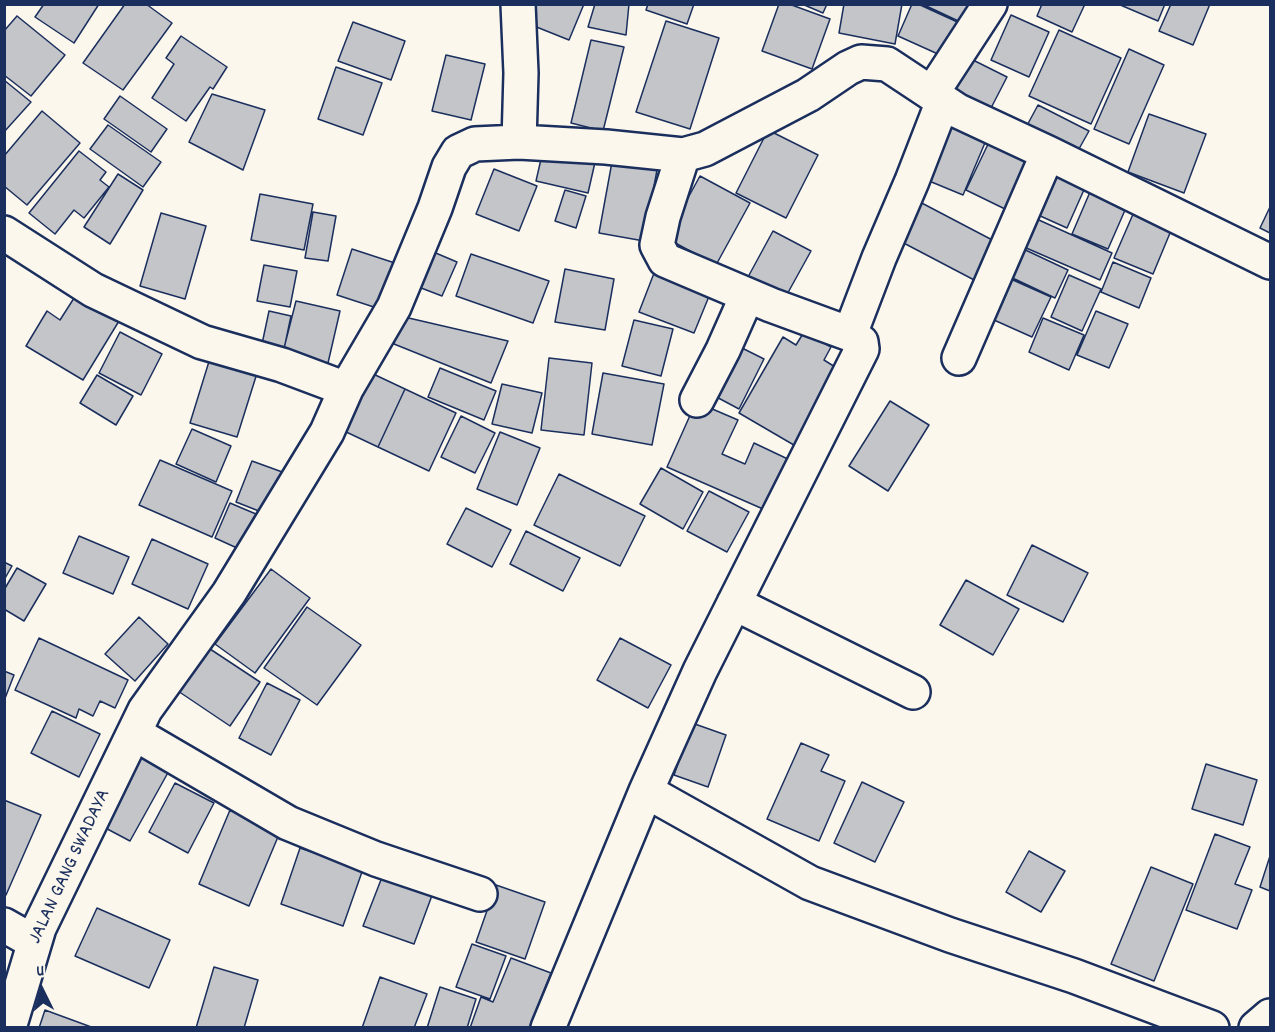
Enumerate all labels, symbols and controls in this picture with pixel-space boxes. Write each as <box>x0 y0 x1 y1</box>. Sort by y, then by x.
street label: JALAN GANG SWADAYA <box>25 786 117 948</box>
north arrow <box>12 960 72 1020</box>
text: U <box>36 960 45 983</box>

